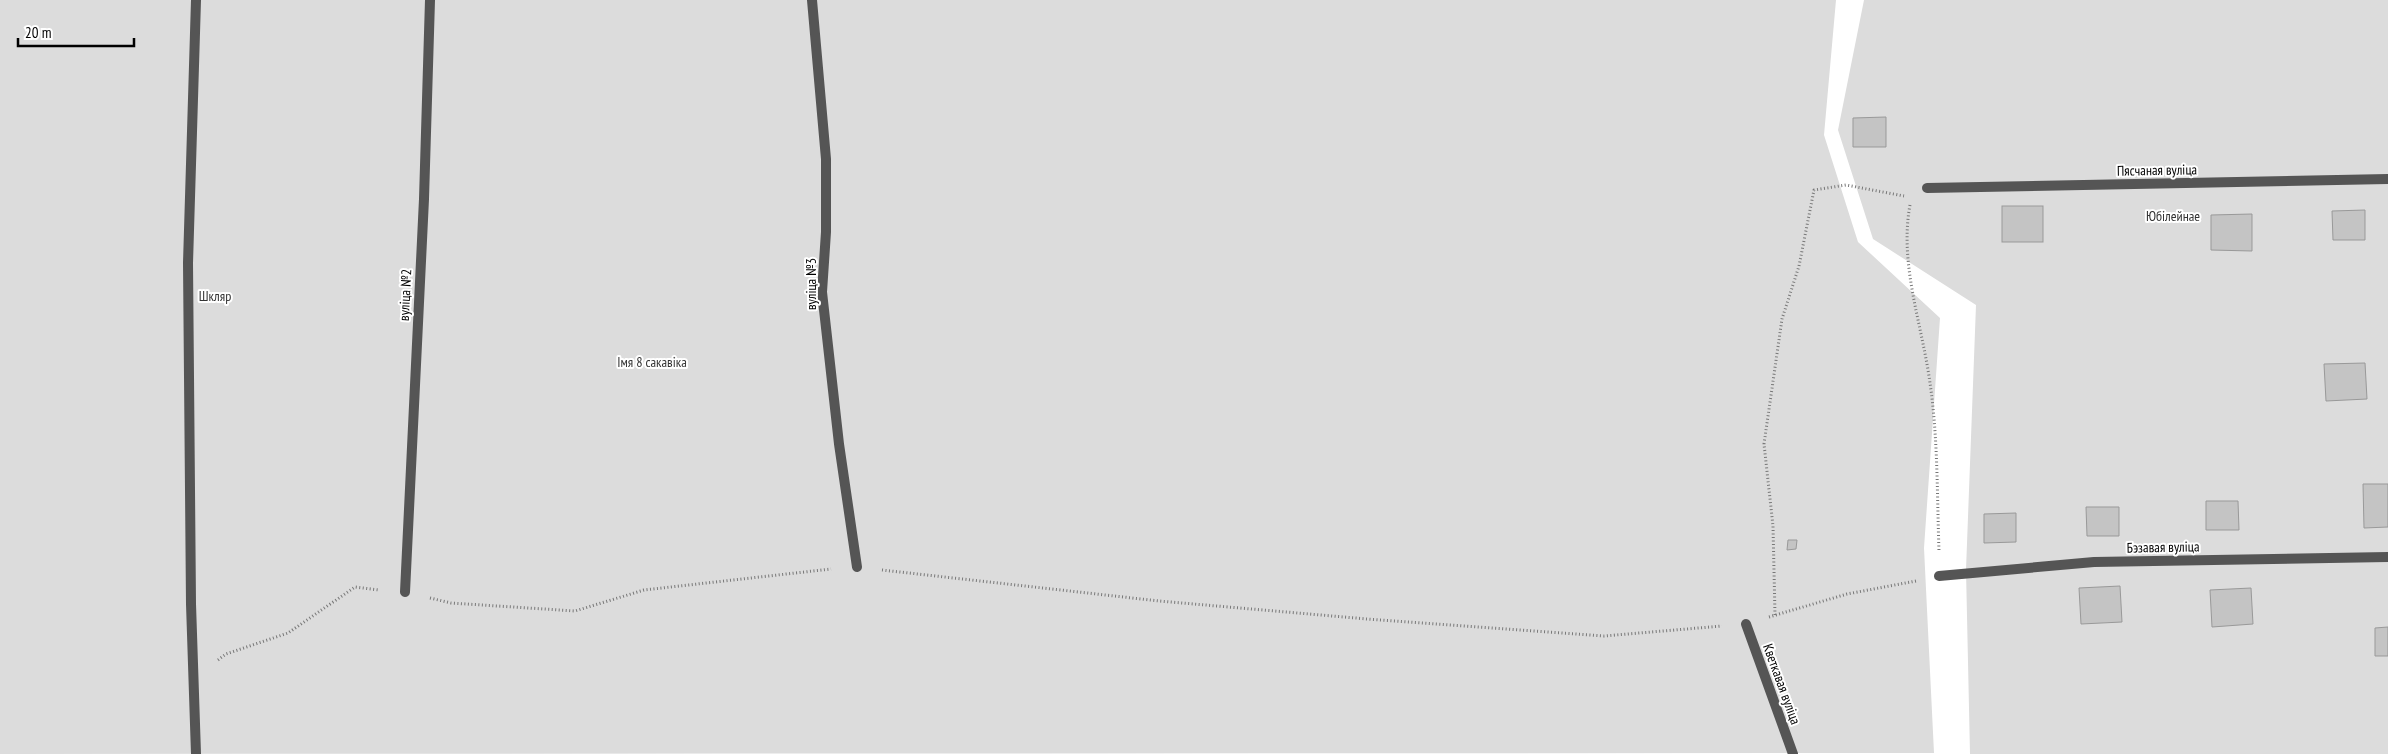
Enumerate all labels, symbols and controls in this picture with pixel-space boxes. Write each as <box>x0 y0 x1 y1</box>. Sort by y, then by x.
scale bar <box>18 15 134 47</box>
text: 20 m <box>25 23 51 42</box>
street label: Пясчаная вуліца <box>2117 160 2197 180</box>
park label: Юбілейнае <box>2146 207 2200 225</box>
street label: вуліца №3 <box>802 258 820 310</box>
street label: вуліца №2 <box>395 269 415 321</box>
park label: Шкляр <box>199 287 231 305</box>
park label: Імя 8 сакавіка <box>617 353 687 371</box>
street label: Бэзавая вуліца <box>2126 537 2200 557</box>
street label: Кветкавая вуліца <box>1759 641 1805 727</box>

